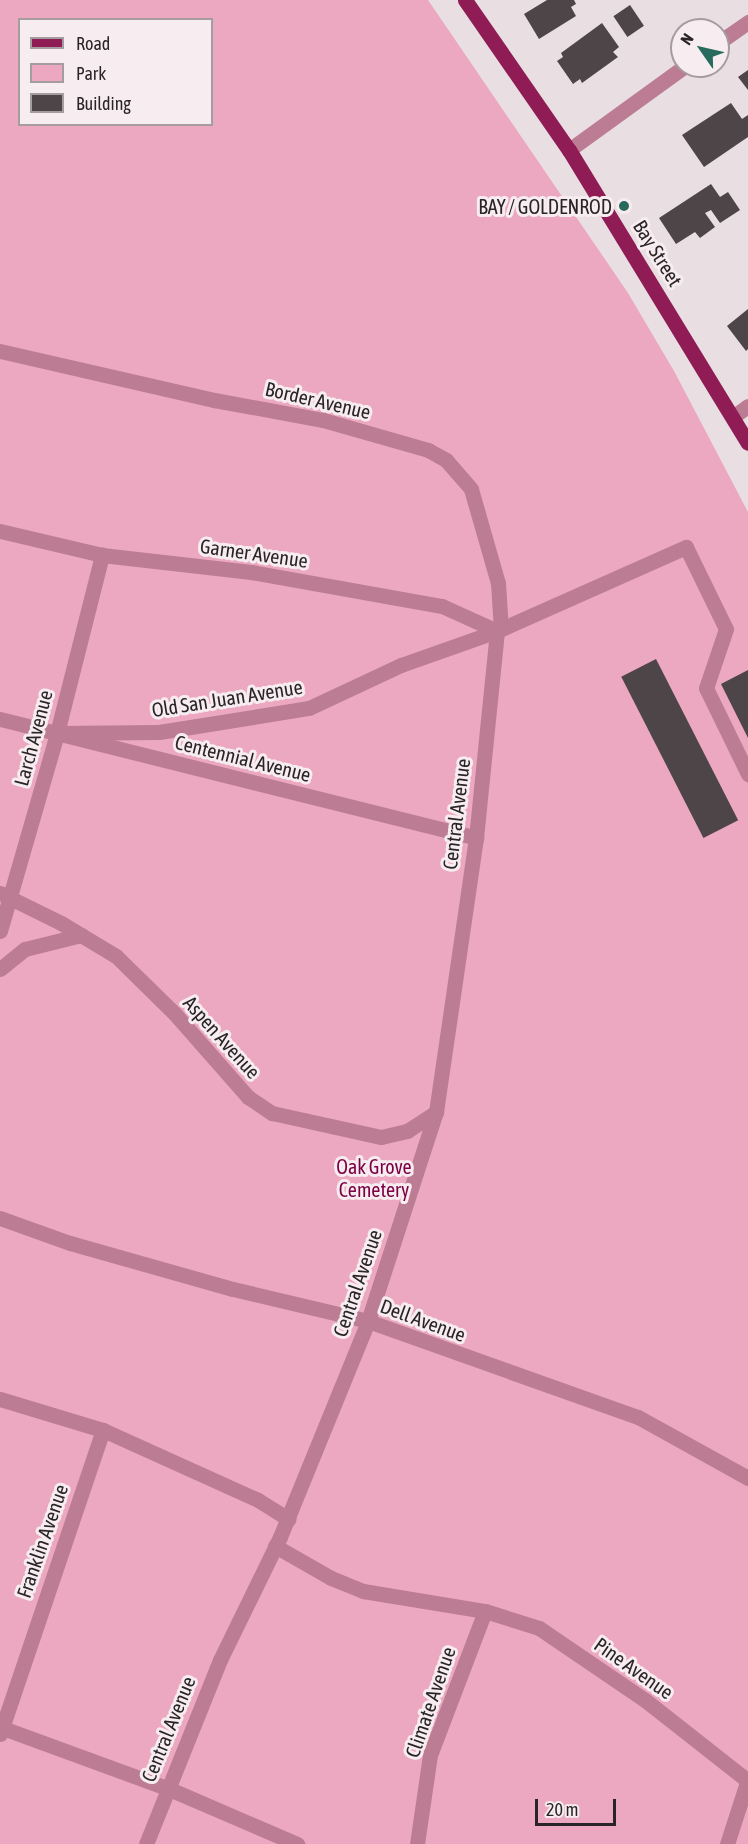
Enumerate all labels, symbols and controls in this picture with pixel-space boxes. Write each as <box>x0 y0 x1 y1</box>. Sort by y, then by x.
legend <box>18 18 213 126</box>
north arrow <box>670 18 730 78</box>
text: N <box>677 30 697 48</box>
text: Road <box>76 33 110 54</box>
text: Park <box>76 63 106 84</box>
text: Building <box>76 93 131 114</box>
place label: BAY / GOLDENROD <box>478 194 612 218</box>
marker: BAY / GOLDENROD <box>617 199 631 213</box>
street label: Bay Street <box>628 215 688 291</box>
street label: Border Avenue <box>263 376 373 424</box>
street label: Garner Avenue <box>199 534 309 572</box>
street label: Old San Juan Avenue <box>150 674 304 722</box>
street label: Larch Avenue <box>9 687 57 789</box>
street label: Centennial Avenue <box>173 730 313 786</box>
street label: Central Avenue <box>437 757 475 871</box>
street label: Aspen Avenue <box>179 991 265 1083</box>
park label: Oak Grove Cemetery <box>336 1154 412 1201</box>
street label: Central Avenue <box>327 1226 387 1340</box>
street label: Dell Avenue <box>377 1294 469 1346</box>
street label: Franklin Avenue <box>11 1481 73 1601</box>
street label: Pine Avenue <box>590 1632 678 1704</box>
street label: Climate Avenue <box>400 1644 460 1760</box>
street label: Central Avenue <box>136 1673 200 1785</box>
scale bar <box>538 1787 619 1825</box>
text: 20 m <box>546 1799 578 1820</box>

